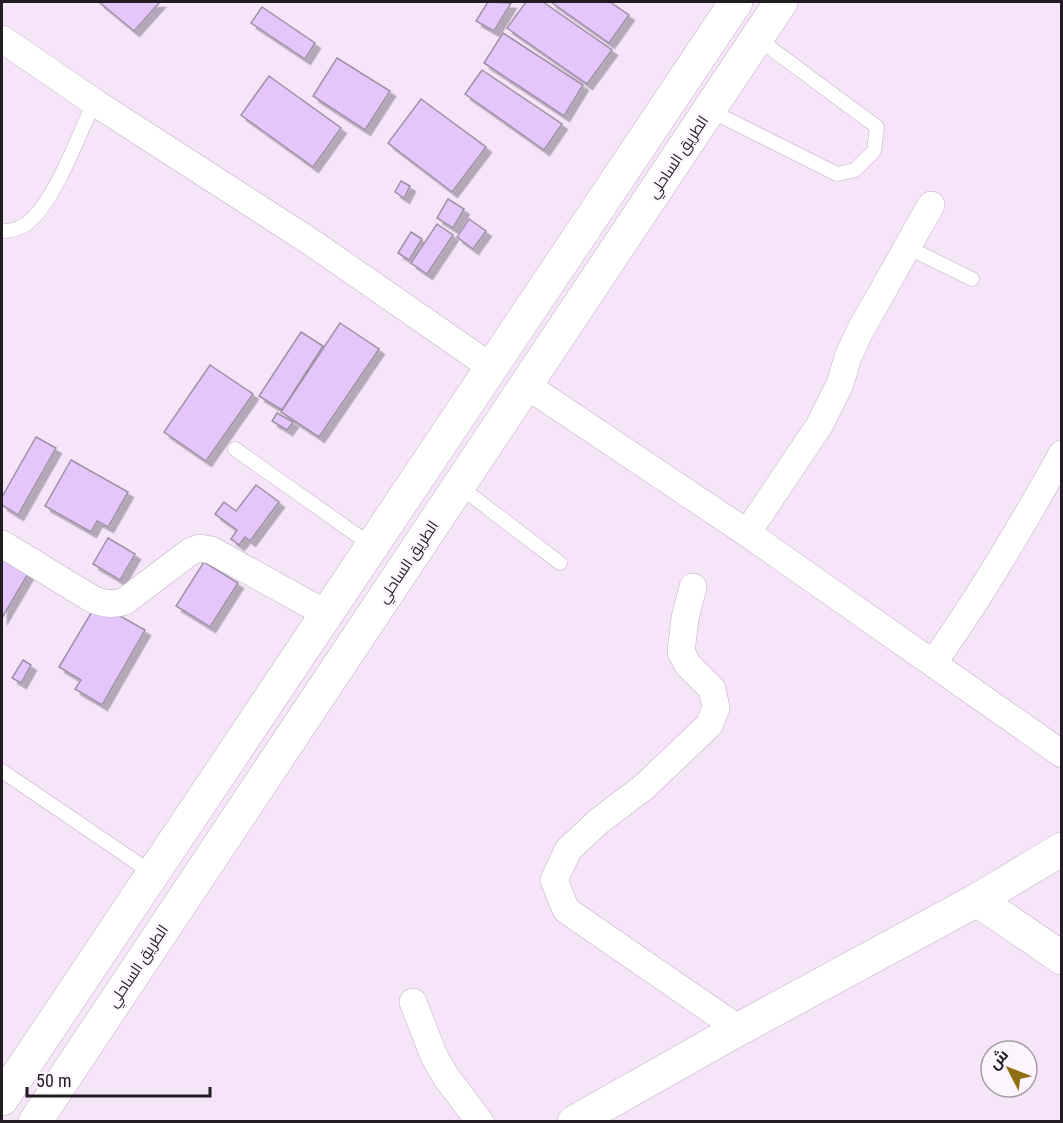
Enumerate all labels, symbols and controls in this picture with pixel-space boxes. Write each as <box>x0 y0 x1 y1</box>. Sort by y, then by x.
street label: الطريق الساحلي <box>644 112 715 203</box>
street label: الطريق الساحلي <box>374 517 445 608</box>
street label: الطريق الساحلي <box>104 921 175 1012</box>
north arrow <box>979 1039 1039 1099</box>
text: ش <box>984 1045 1012 1073</box>
scale bar <box>27 1060 210 1098</box>
text: 50 m <box>36 1070 71 1091</box>

